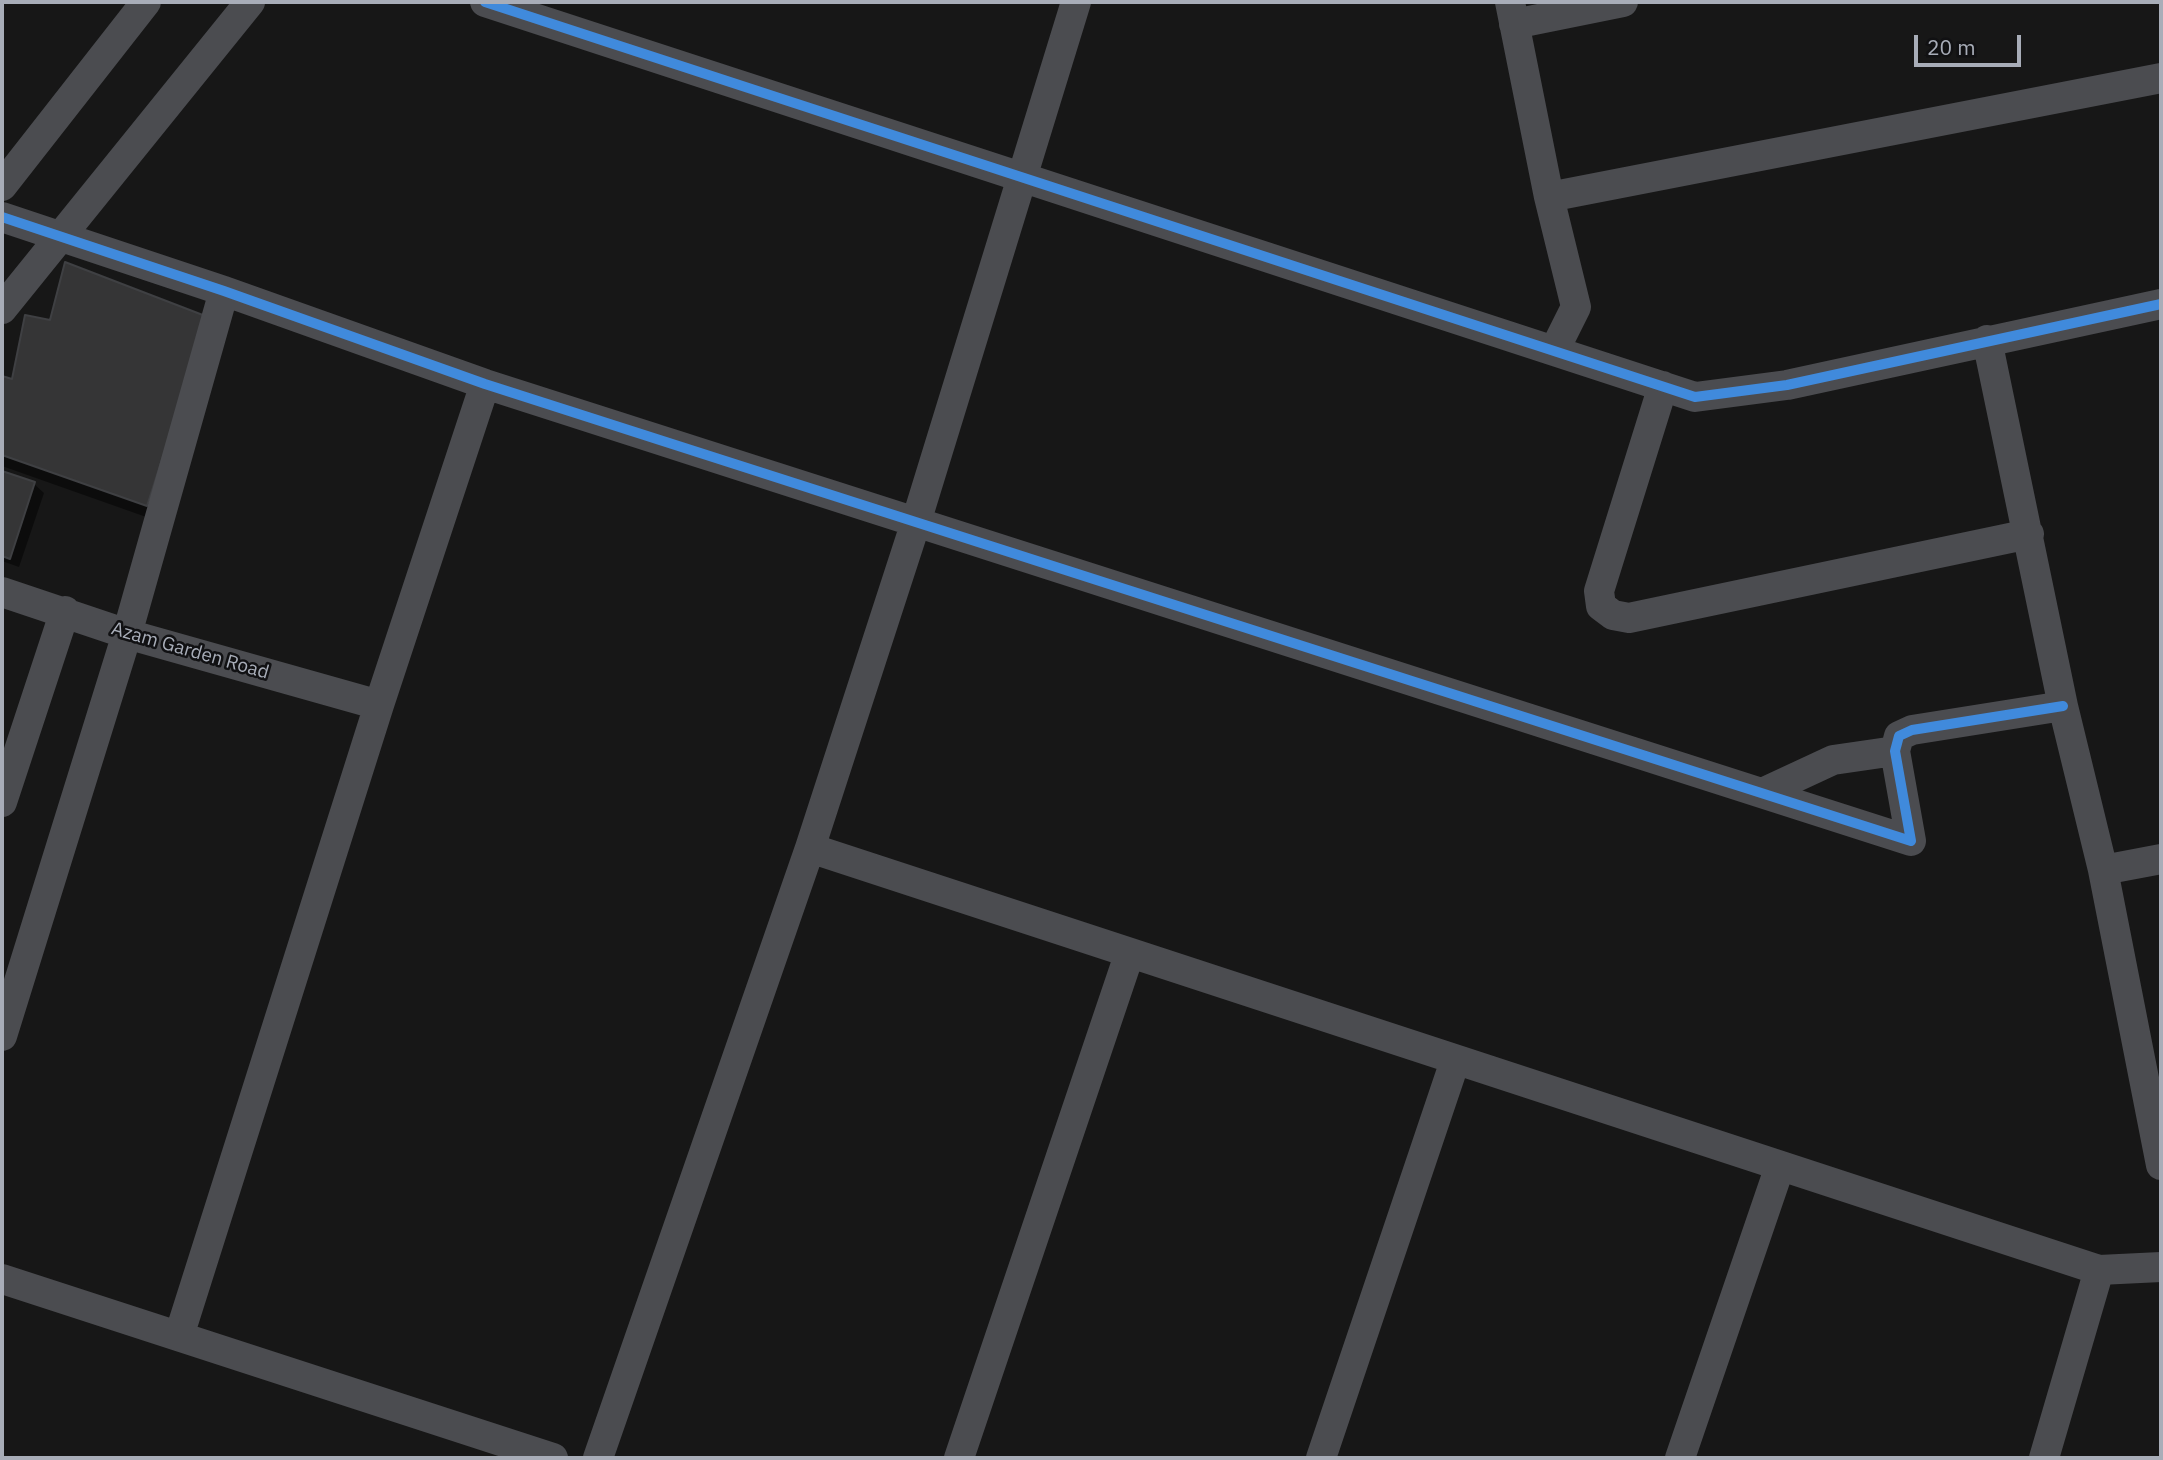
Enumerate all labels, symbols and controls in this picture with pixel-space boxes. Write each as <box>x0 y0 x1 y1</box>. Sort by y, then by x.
scale bar <box>1918 21 2025 65</box>
text: 20 m <box>1927 33 1976 61</box>
street label: Azam Garden Road <box>109 618 271 684</box>

